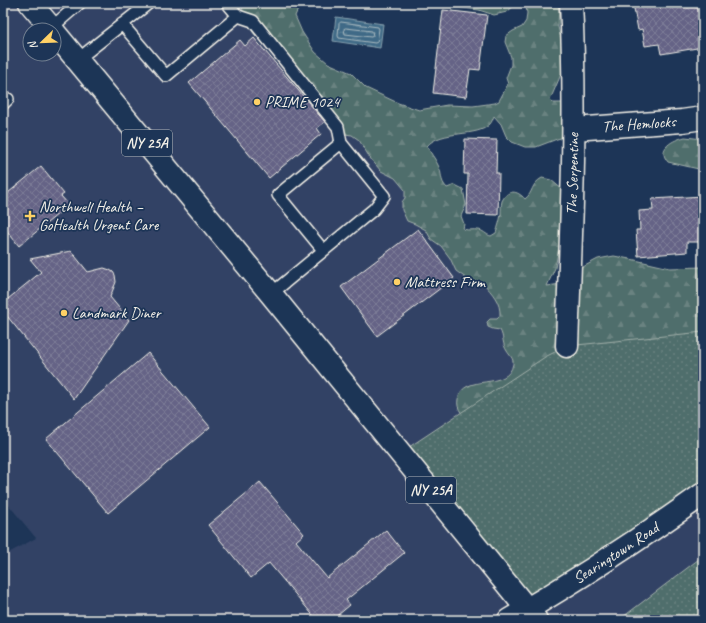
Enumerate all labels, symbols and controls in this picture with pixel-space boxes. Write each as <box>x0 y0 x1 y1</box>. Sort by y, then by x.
north arrow <box>22 22 62 62</box>
text: N <box>24 38 41 52</box>
place label: PRIME 1024 <box>265 92 341 112</box>
marker: PRIME 1024 <box>252 97 262 107</box>
street label: The Hemlocks <box>601 111 678 137</box>
road number: NY 25A <box>122 130 172 156</box>
street label: The Serpentine <box>562 131 583 215</box>
place label: Northwell Health – GoHealth Urgent Care <box>39 197 160 235</box>
marker: Northwell Health – GoHealth Urgent Care <box>24 210 36 222</box>
place label: Mattress Firm <box>405 272 487 292</box>
marker: Mattress Firm <box>392 277 402 287</box>
place label: Landmark Diner <box>72 303 163 323</box>
marker: Landmark Diner <box>59 308 69 318</box>
road number: NY 25A <box>406 477 456 503</box>
street label: Searingtown Road <box>570 517 665 589</box>

